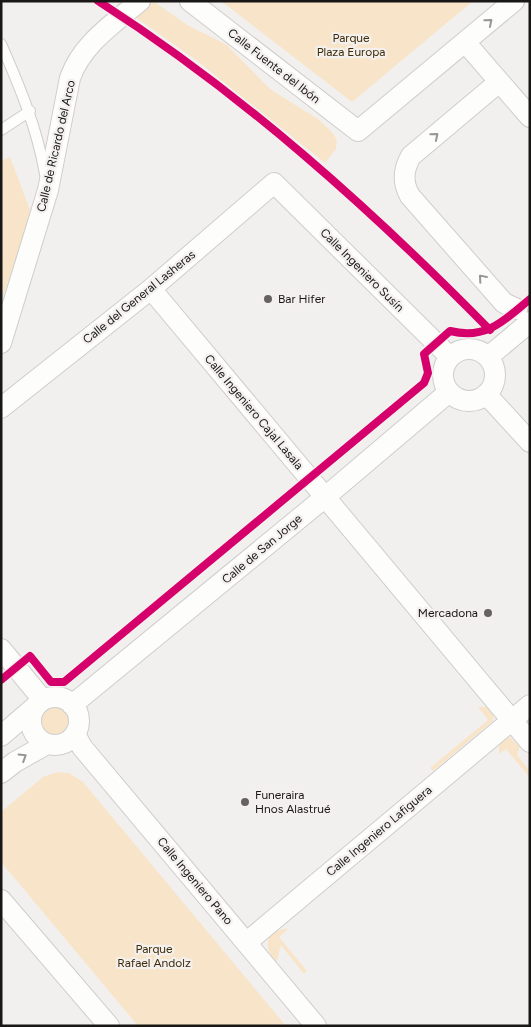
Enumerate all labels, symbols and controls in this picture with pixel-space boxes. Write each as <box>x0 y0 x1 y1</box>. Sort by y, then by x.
one-way arrow <box>484 18 493 27</box>
street label: Calle Fuente del Ibón <box>225 26 323 107</box>
park label: Parque Plaza Europa <box>317 31 385 59</box>
street label: Calle de Ricardo del Arco <box>34 79 78 213</box>
one-way arrow <box>429 133 438 142</box>
street label: Calle Ingeniero Susín <box>317 225 407 315</box>
street label: Calle del General Lasheras <box>80 247 198 347</box>
one-way arrow <box>478 274 487 283</box>
place label: Bar Hifer <box>278 292 325 306</box>
marker: Bar Hifer <box>262 293 274 305</box>
street label: Calle Ingeniero Cajal Lasala <box>202 352 306 472</box>
street label: Calle de San Jorge <box>219 511 305 587</box>
place label: Mercadona <box>418 606 478 620</box>
marker: Mercadona <box>482 607 494 619</box>
one-way arrow <box>18 753 27 763</box>
street label: Calle Ingeniero Lafiguera <box>323 783 435 879</box>
place label: Funeraira Hnos Alastrué <box>255 788 331 816</box>
marker: Funeraira Hnos Alastrué <box>239 796 251 808</box>
street label: Calle Ingeniero Pano <box>154 834 236 928</box>
park label: Parque Rafael Andolz <box>117 942 191 970</box>

